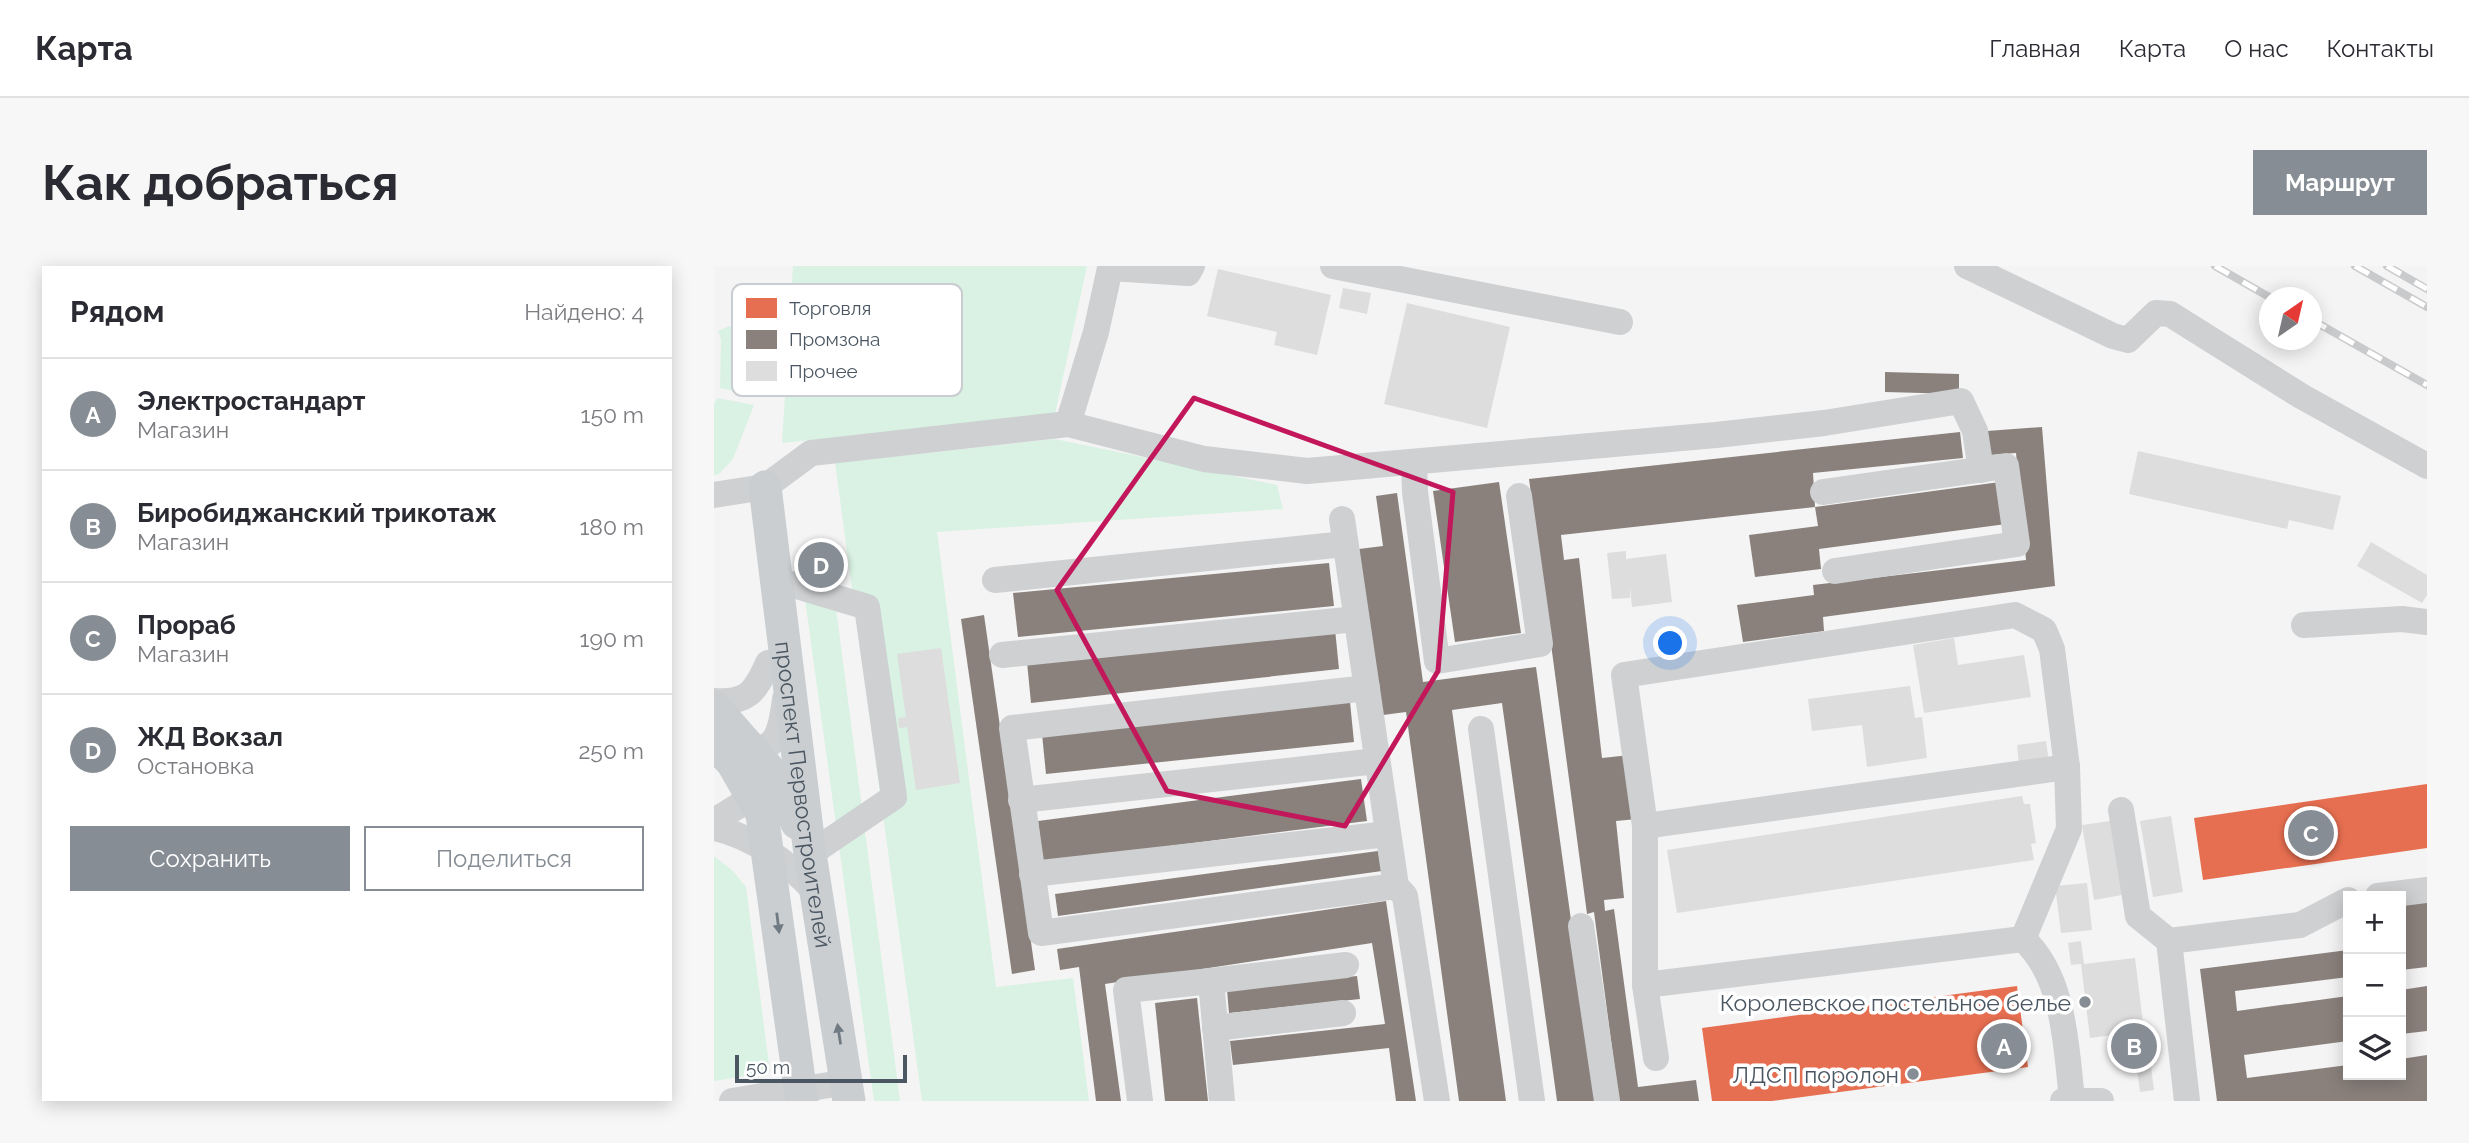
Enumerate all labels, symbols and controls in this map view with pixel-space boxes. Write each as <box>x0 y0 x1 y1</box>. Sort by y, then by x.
text: Карта <box>35 29 133 68</box>
text: Главная <box>1989 34 2081 63</box>
text: Карта <box>2119 34 2186 63</box>
text: О нас <box>2224 34 2289 63</box>
text: Контакты <box>2327 34 2434 63</box>
button: Маршрут <box>2253 150 2427 215</box>
text: Как добраться <box>42 154 399 211</box>
legend <box>732 284 962 396</box>
north arrow <box>2259 287 2322 350</box>
text: Рядом <box>70 294 164 329</box>
text: Торговля <box>789 297 871 319</box>
text: Найдено: 4 <box>524 298 644 325</box>
text: Промзона <box>789 328 880 350</box>
text: Прочее <box>789 360 858 382</box>
text: Электростандарт <box>137 386 365 416</box>
text: A <box>85 401 101 428</box>
text: 150 m <box>581 401 644 428</box>
text: Магазин <box>137 416 229 443</box>
text: Биробиджанский трикотаж <box>137 498 497 528</box>
text: B <box>85 513 101 540</box>
text: 180 m <box>579 513 644 540</box>
text: Магазин <box>137 528 229 555</box>
pin: D <box>798 539 844 591</box>
text: Прораб <box>137 610 236 640</box>
text: C <box>85 625 101 652</box>
text: 190 m <box>580 625 644 652</box>
your location <box>1653 626 1687 660</box>
text: Магазин <box>137 640 229 667</box>
street label: проспект Первостроителей <box>771 640 838 950</box>
text: ЖД Вокзал <box>137 722 283 752</box>
text: D <box>85 737 101 764</box>
text: 250 m <box>578 737 644 764</box>
text: Остановка <box>137 752 254 779</box>
pin: C <box>2288 807 2334 859</box>
button: Сохранить <box>70 826 350 891</box>
button: Поделиться <box>364 826 644 891</box>
map controls <box>2343 891 2406 1080</box>
button: + <box>2343 891 2406 954</box>
one-way arrow <box>773 912 784 934</box>
button: − <box>2343 954 2406 1017</box>
place label: Королевское постельное белье <box>1720 989 2071 1016</box>
marker: Королевское постельное белье <box>2077 994 2093 1010</box>
button: layers <box>2343 1017 2406 1080</box>
pin: A <box>1981 1020 2027 1072</box>
pin: B <box>2111 1020 2157 1072</box>
one-way arrow <box>833 1022 844 1044</box>
scale bar <box>735 1052 906 1084</box>
text: 50 m <box>746 1056 790 1078</box>
place label: ЛДСП поролон <box>1732 1061 1899 1088</box>
marker: ЛДСП поролон <box>1905 1066 1921 1082</box>

